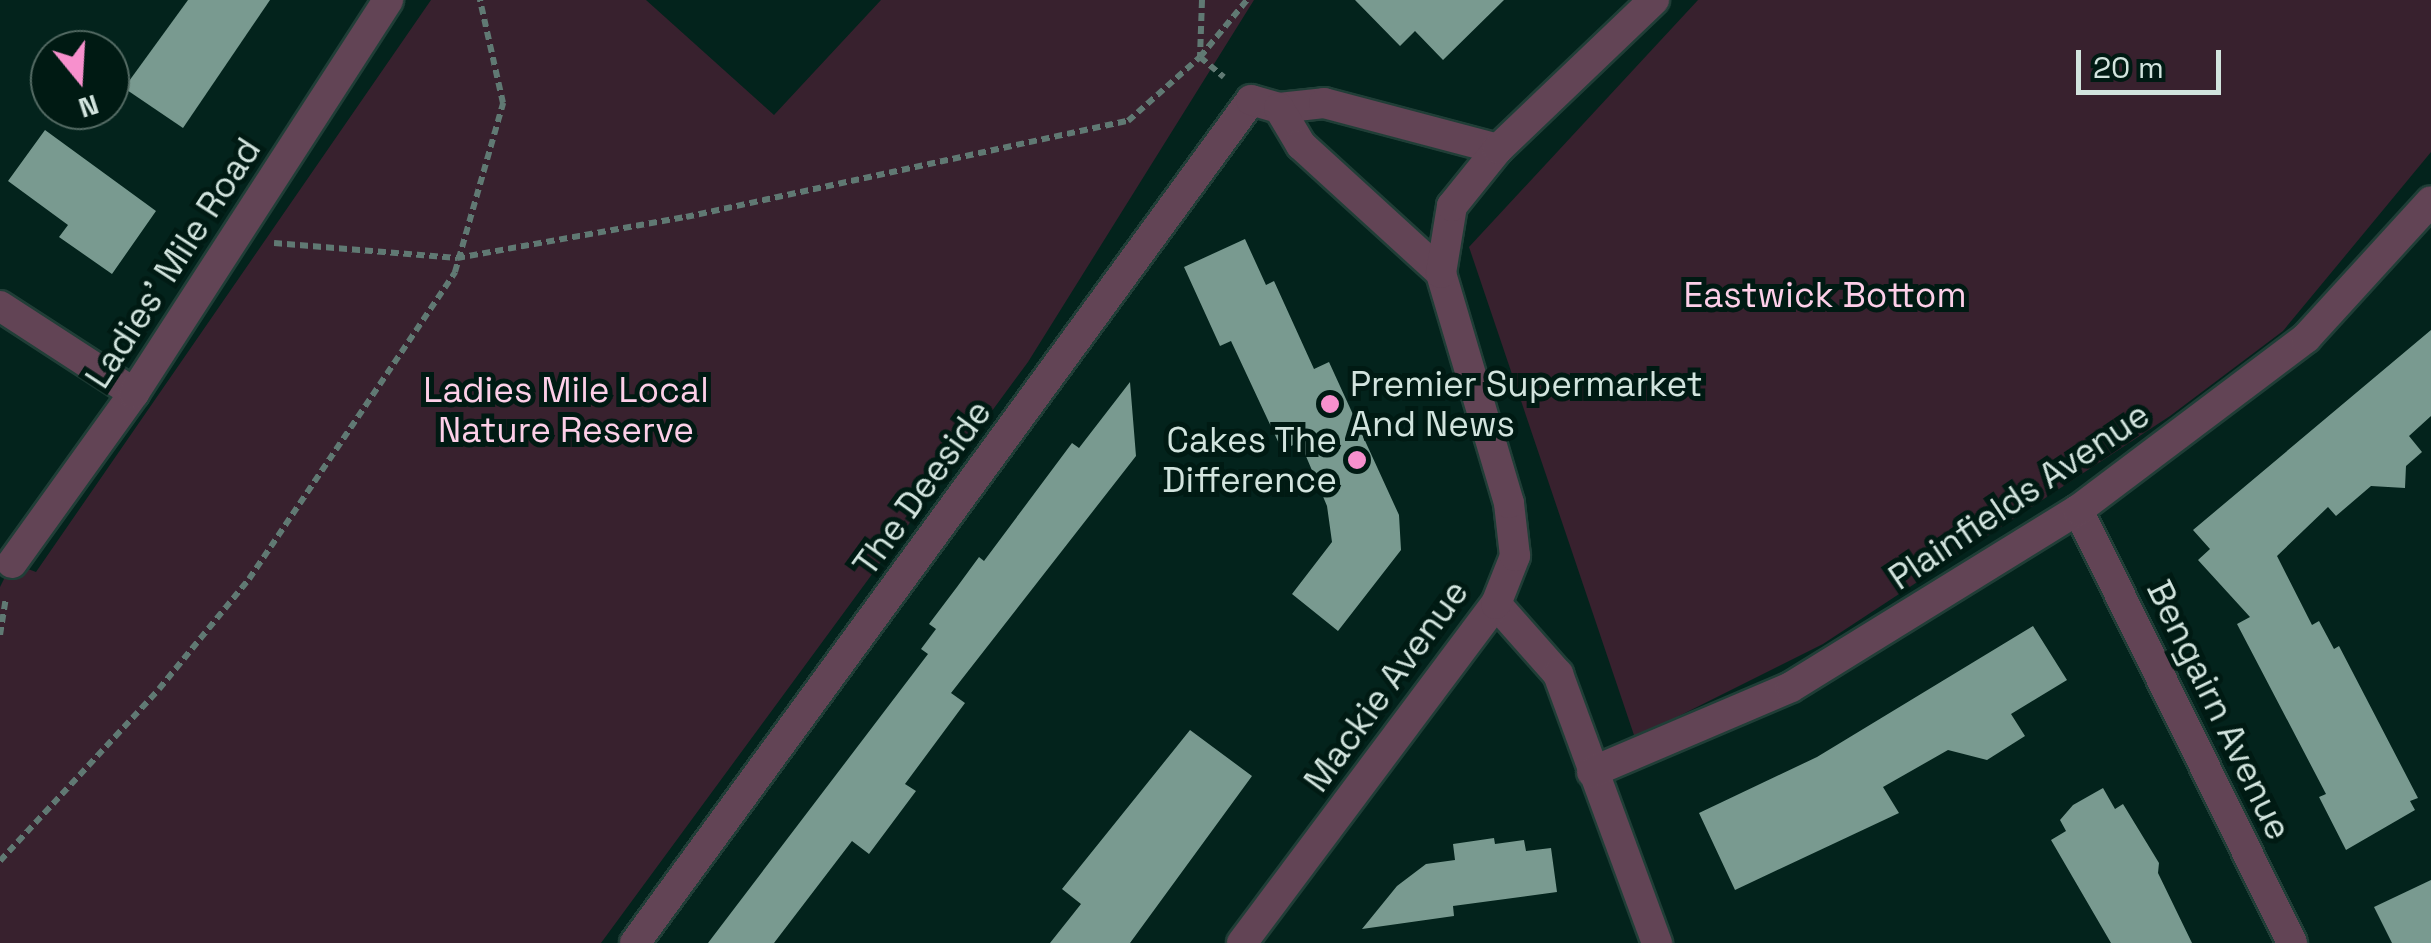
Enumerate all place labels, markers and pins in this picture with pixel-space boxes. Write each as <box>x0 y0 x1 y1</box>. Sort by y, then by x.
place label: Premier Supermarket And News <box>1350 363 1703 445</box>
marker: Premier Supermarket And News <box>1319 393 1341 415</box>
place label: Cakes The Difference <box>1162 419 1337 501</box>
marker: Cakes The Difference <box>1346 449 1368 471</box>

